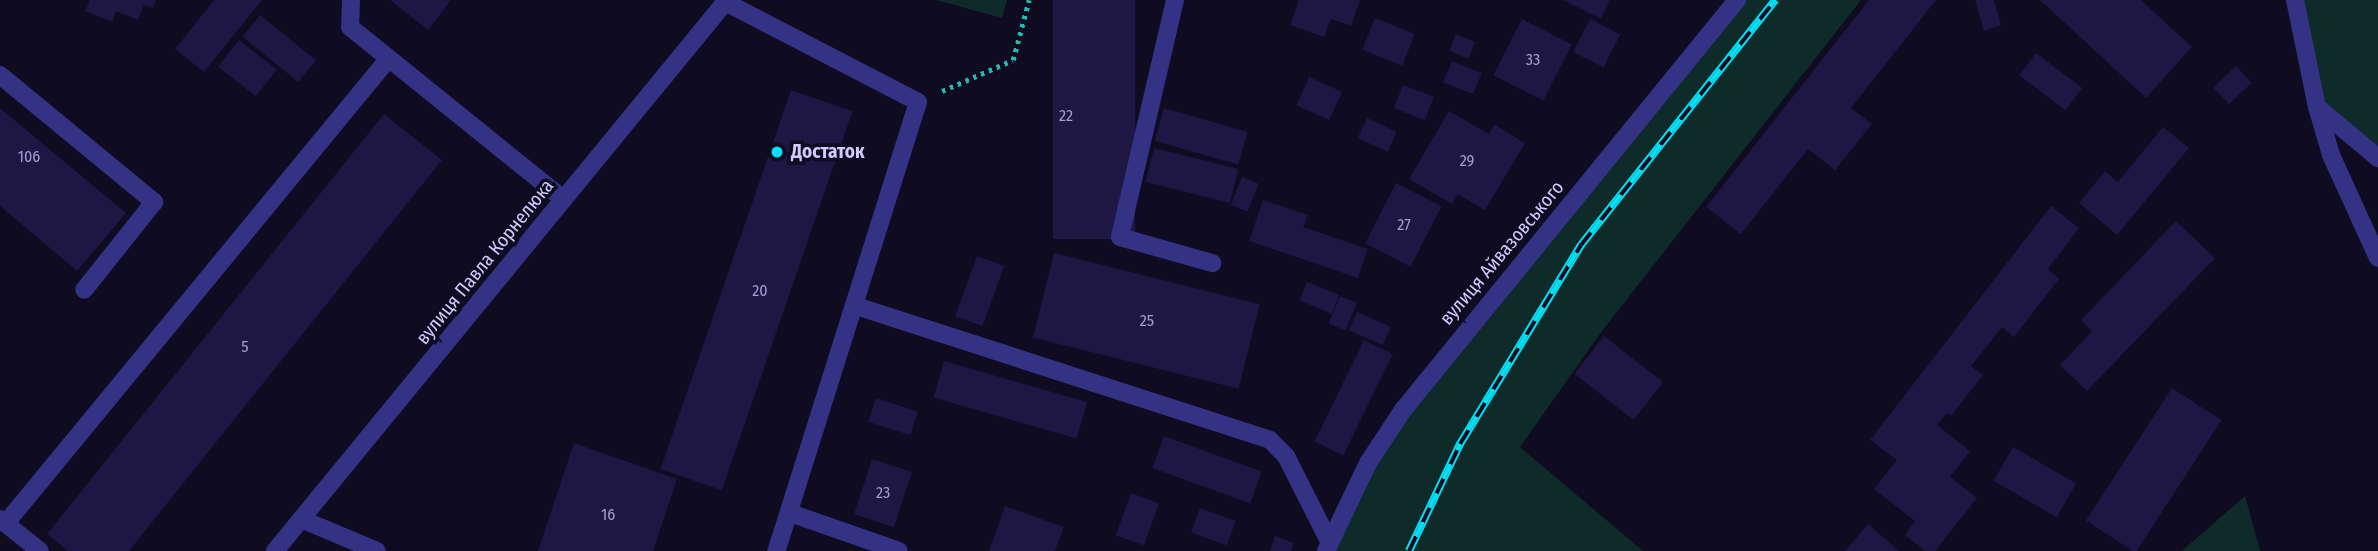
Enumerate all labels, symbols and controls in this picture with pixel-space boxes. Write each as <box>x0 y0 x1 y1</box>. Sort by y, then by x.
house number: 33 <box>1526 50 1540 70</box>
house number: 22 <box>1059 106 1073 126</box>
place label: Достаток <box>791 141 864 163</box>
marker: Достаток <box>769 144 785 160</box>
house number: 106 <box>18 147 40 167</box>
house number: 29 <box>1460 151 1474 171</box>
street label: вулиця Павла Корнелюка <box>411 175 559 349</box>
street label: вулиця Айвазовського <box>1435 176 1569 330</box>
house number: 27 <box>1397 215 1411 235</box>
house number: 20 <box>752 281 768 301</box>
house number: 25 <box>1140 311 1154 331</box>
house number: 5 <box>241 337 249 357</box>
house number: 23 <box>876 483 890 503</box>
house number: 16 <box>601 505 615 525</box>

